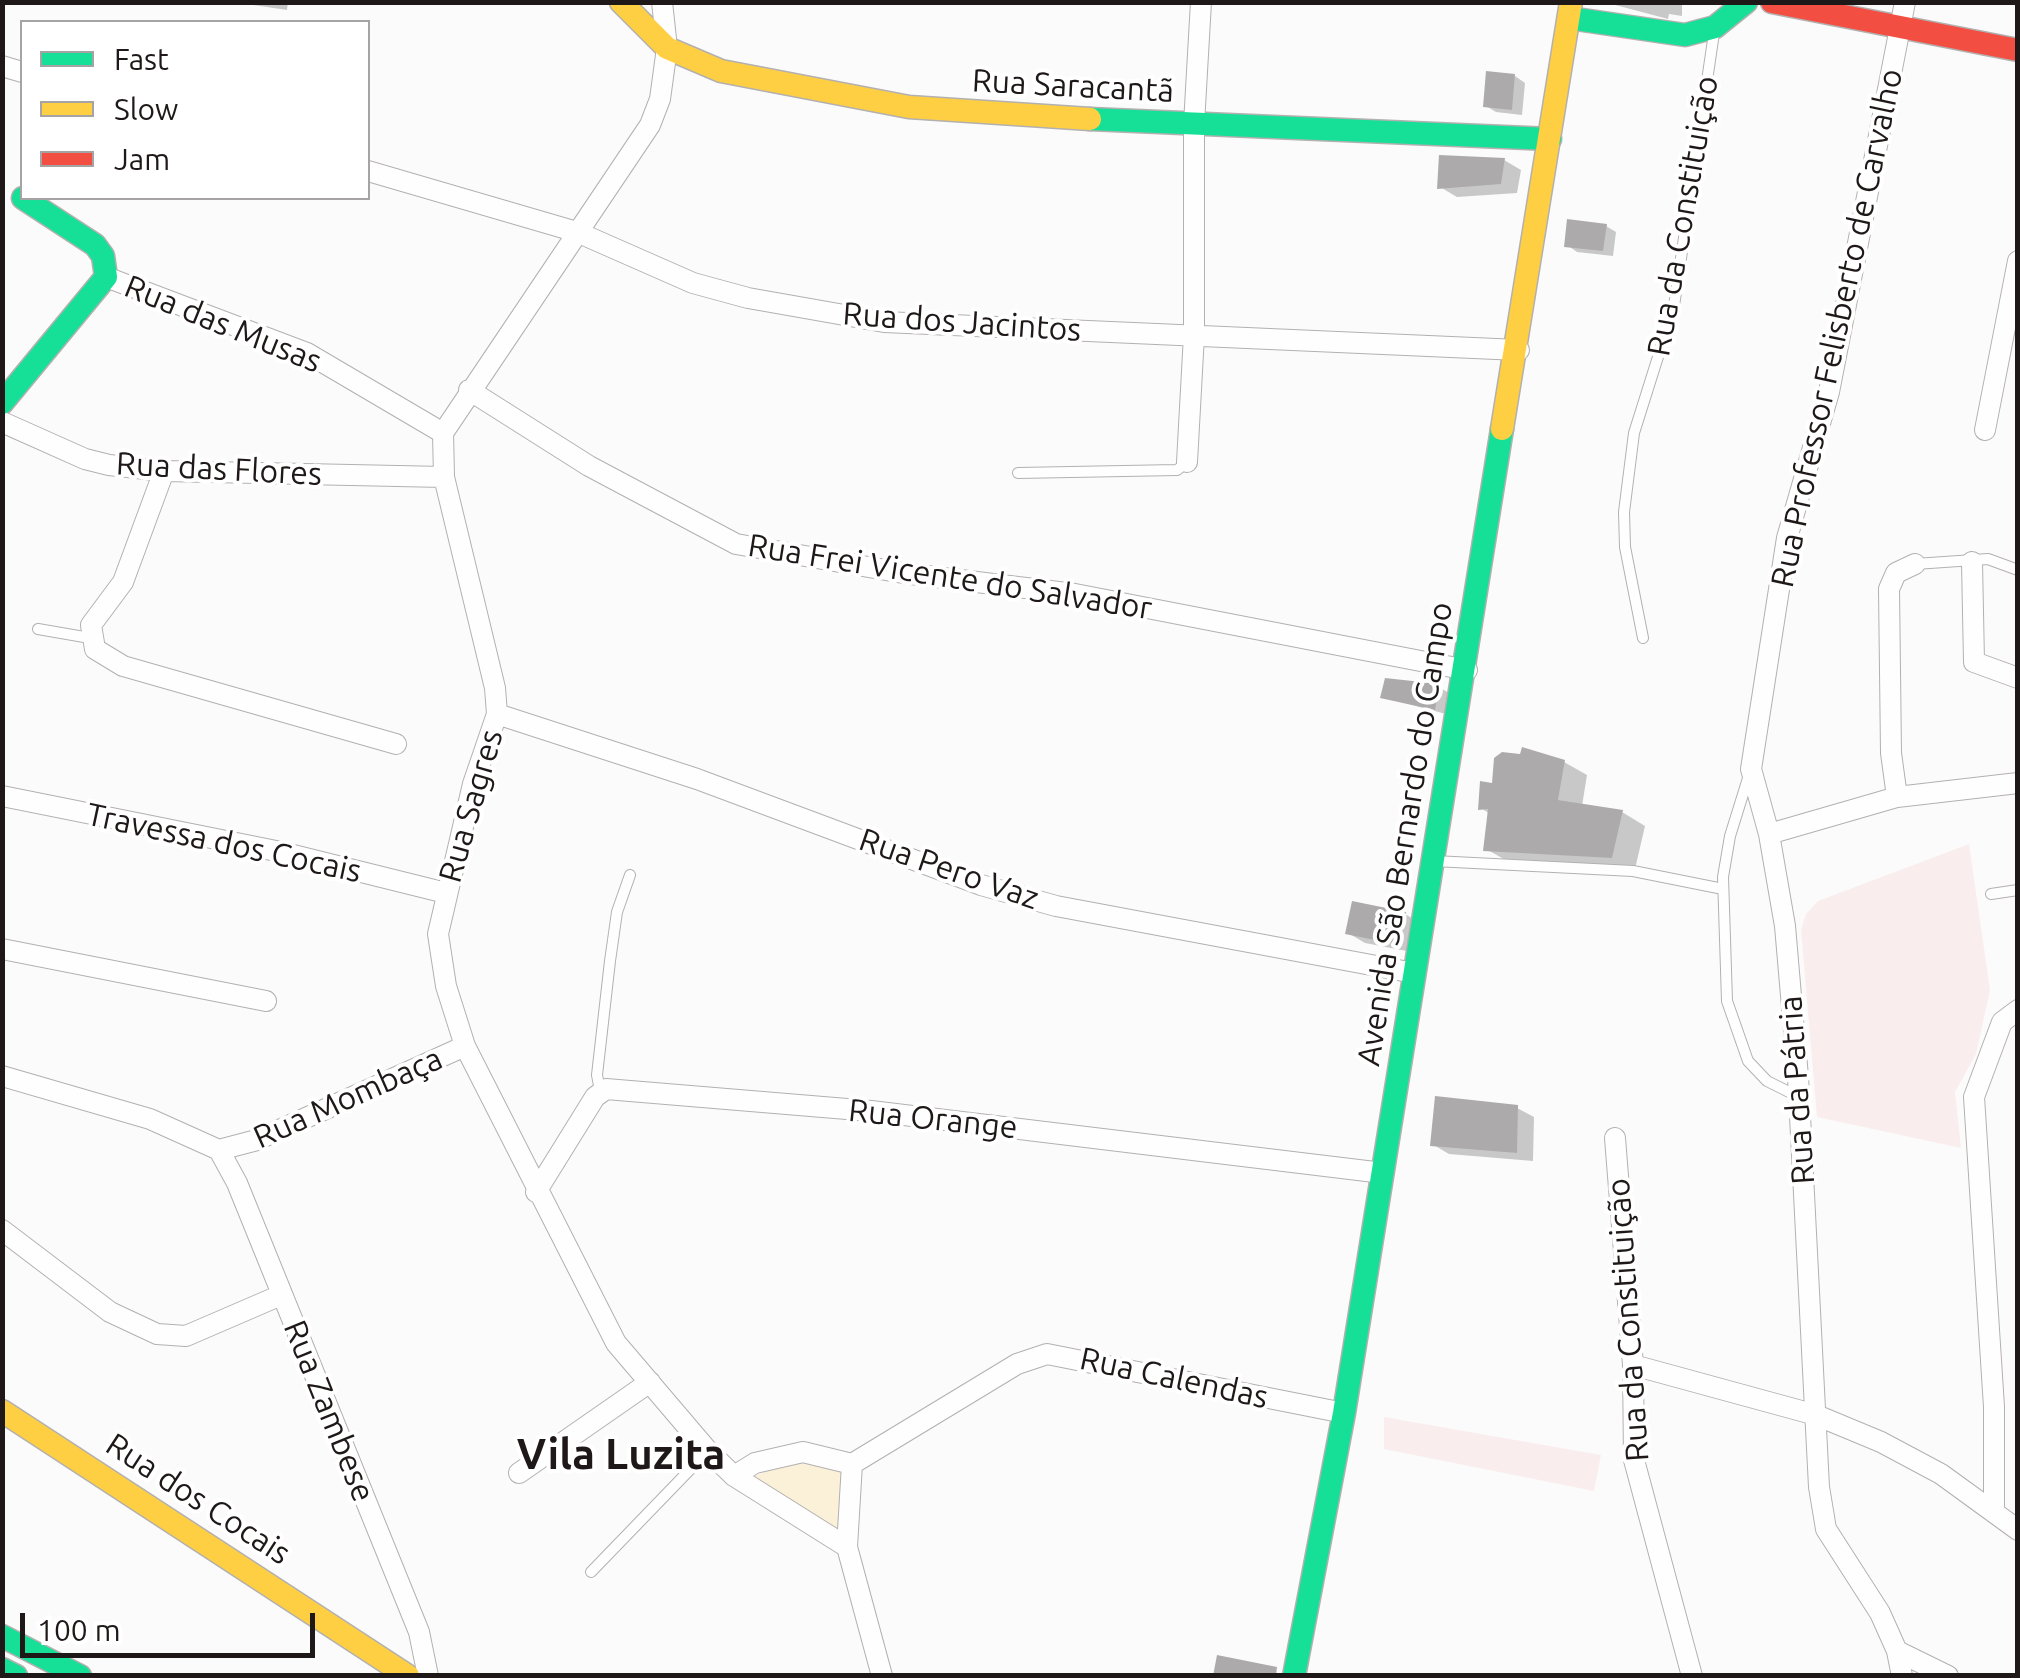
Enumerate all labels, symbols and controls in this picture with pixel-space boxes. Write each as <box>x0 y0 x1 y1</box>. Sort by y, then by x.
legend <box>20 20 370 200</box>
text: Fast <box>114 42 169 76</box>
street label: Rua Saracantã <box>971 62 1175 110</box>
street label: Rua Professor Felisberto de Carvalho <box>1763 65 1911 591</box>
street label: Rua da Constituição <box>1639 73 1727 359</box>
text: Slow <box>114 92 178 126</box>
text: Jam <box>114 142 170 176</box>
street label: Rua das Musas <box>119 267 327 381</box>
street label: Rua dos Jacintos <box>842 295 1082 349</box>
street label: Rua das Flores <box>115 444 323 494</box>
street label: Rua Frei Vicente do Salvador <box>745 526 1155 628</box>
street label: Avenida São Bernardo do Campo <box>1349 599 1461 1069</box>
street label: Rua Sagres <box>431 725 511 887</box>
street label: Travessa dos Cocais <box>83 795 365 891</box>
street label: Rua Pero Vaz <box>854 820 1044 918</box>
street label: Rua da Pátria <box>1771 995 1823 1185</box>
street label: Rua Mombaça <box>248 1039 448 1157</box>
street label: Rua Orange <box>847 1091 1019 1147</box>
street label: Rua da Constituição <box>1599 1177 1657 1463</box>
street label: Rua Zambese <box>275 1315 383 1507</box>
street label: Rua Calendas <box>1076 1339 1272 1417</box>
street label: Rua dos Cocais <box>99 1425 297 1573</box>
district label: Vila Luzita <box>517 1430 725 1480</box>
scale bar <box>25 1593 320 1655</box>
text: 100 m <box>37 1613 121 1647</box>

